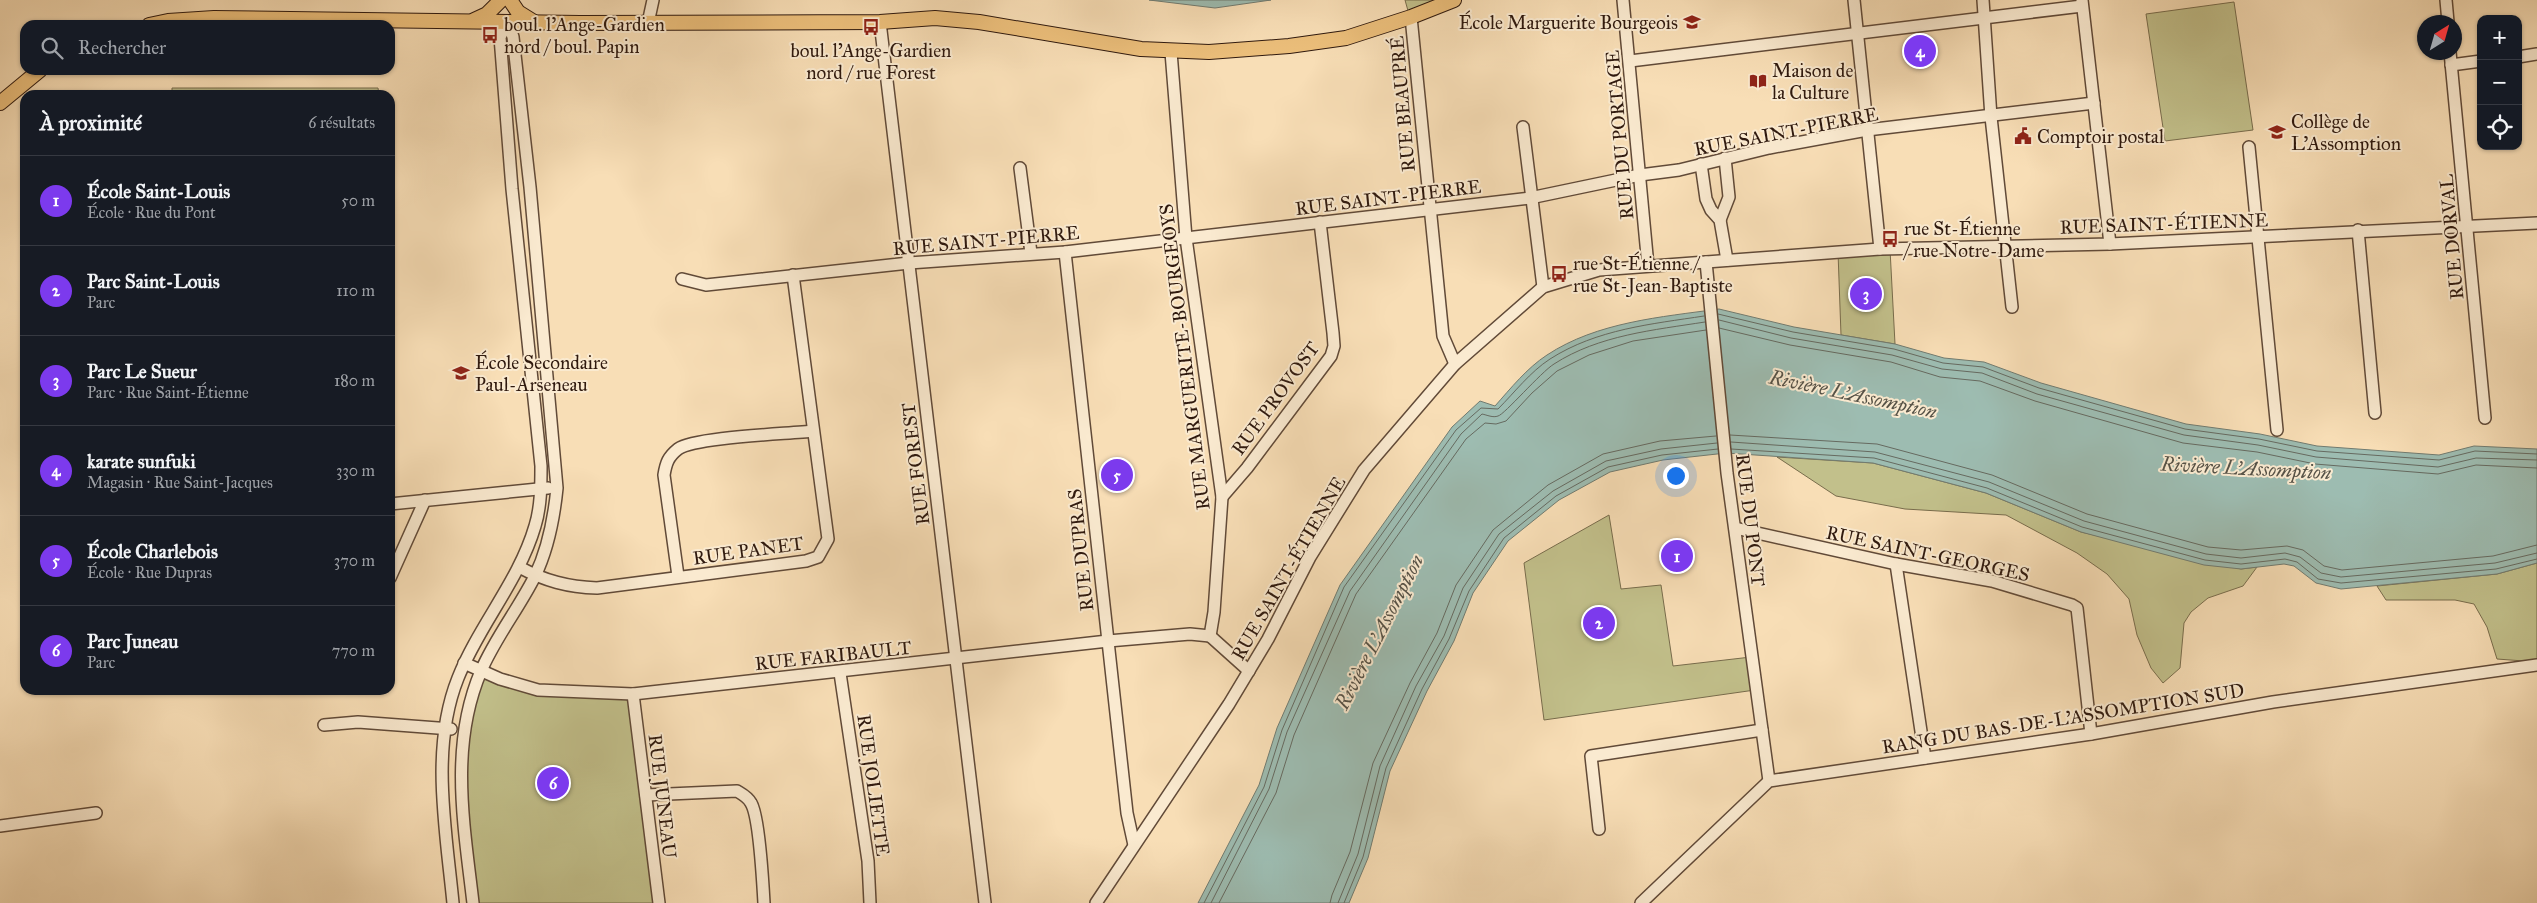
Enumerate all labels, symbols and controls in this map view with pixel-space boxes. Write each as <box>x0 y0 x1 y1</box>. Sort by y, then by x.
place label: École Marguerite Bourgeois <box>1459 10 1678 35</box>
school or university icon: École Marguerite Bourgeois <box>1682 12 1702 32</box>
place label: boul. l'Ange-Gardien nord / boul. Papin <box>504 13 665 58</box>
north arrow <box>2417 15 2462 60</box>
map controls <box>2477 15 2522 150</box>
button: + <box>2477 15 2522 60</box>
bus stop icon: boul. l'Ange-Gardien nord / rue Forest <box>861 17 881 37</box>
search box <box>20 20 395 75</box>
bus stop icon: boul. l'Ange-Gardien nord / boul. Papin <box>480 25 500 45</box>
pin: 4 <box>1904 32 1936 70</box>
icon: search <box>38 34 66 62</box>
street label: RUE BEAUPRÉ <box>1384 35 1420 173</box>
text: Rechercher <box>78 36 166 59</box>
place label: boul. l'Ange-Gardien nord / rue Forest <box>791 39 951 84</box>
street label: RUE DU PORTAGE <box>1601 49 1638 221</box>
place label: Maison de la Culture <box>1772 59 1853 104</box>
button: − <box>2477 60 2522 105</box>
library icon: Maison de la Culture <box>1748 71 1768 91</box>
street label: RUE SAINT-PIERRE <box>1692 102 1881 161</box>
button: locate <box>2477 105 2522 150</box>
text: À proximité <box>40 110 142 136</box>
place label: Collège de L'Assomption <box>2291 110 2401 155</box>
text: 6 résultats <box>308 113 375 132</box>
school or university icon: Collège de L'Assomption <box>2267 122 2287 142</box>
place label: Comptoir postal <box>2037 125 2165 148</box>
public building icon: Comptoir postal <box>2013 126 2033 146</box>
street label: RUE DORVAL <box>2435 173 2468 301</box>
street label: RUE SAINT-PIERRE <box>1294 175 1483 220</box>
text: École Saint-Louis <box>87 180 230 203</box>
text: 1 <box>53 191 59 210</box>
text: 50 m <box>341 191 375 210</box>
street label: RUE MARGUERITE-BOURGEOYS <box>1154 202 1215 511</box>
text: École · Rue du Pont <box>87 203 216 222</box>
street label: RUE SAINT-ÉTIENNE <box>2059 207 2269 239</box>
place label: rue St-Étienne / rue Notre-Dame <box>1902 216 2044 262</box>
street label: RUE SAINT-PIERRE <box>892 221 1081 260</box>
bus stop icon: rue St-Étienne / rue Notre-Dame <box>1880 229 1900 249</box>
place label: rue St-Étienne / rue St-Jean-Baptiste <box>1573 251 1733 298</box>
bus stop icon: rue St-Étienne / rue St-Jean-Baptiste <box>1549 264 1569 284</box>
text: Parc Saint-Louis <box>87 270 220 293</box>
pin: 3 <box>1850 275 1882 313</box>
text: 2 <box>52 281 60 300</box>
text: 110 m <box>336 281 375 300</box>
text: Parc <box>87 293 115 312</box>
street label: RUE PROVOST <box>1227 337 1324 459</box>
place label: École Secondaire Paul-Arseneau <box>475 350 608 396</box>
text: Parc Le Sueur <box>87 360 197 383</box>
school or university icon: École Secondaire Paul-Arseneau <box>451 363 471 383</box>
water label: Rivière L'Assomption <box>1766 364 1939 425</box>
text: 3 <box>53 371 59 390</box>
text: 180 m <box>334 371 375 390</box>
text: Parc · Rue Saint-Étienne <box>87 383 249 402</box>
street label: RUE FOREST <box>897 401 934 526</box>
text: karate sunfuki <box>87 450 196 473</box>
street label: RUE DU PONT <box>1731 452 1770 588</box>
water label: Rivière L'Assomption <box>2159 452 2332 485</box>
pin: 5 <box>1101 456 1133 494</box>
text: 4 <box>52 461 60 480</box>
text: 330 m <box>336 461 375 480</box>
your location <box>1663 463 1689 489</box>
street label: RUE SAINT-ÉTIENNE <box>1225 471 1351 664</box>
text: Magasin · Rue Saint-Jacques <box>87 473 273 492</box>
street label: RUE DUPRAS <box>1063 487 1098 612</box>
street label: RUE SAINT-GEORGES <box>1824 521 2032 586</box>
street label: RUE PANET <box>691 531 805 570</box>
pin: 1 <box>1661 537 1693 575</box>
text: École Charlebois <box>87 540 218 563</box>
water label: Rivière L'Assomption <box>1329 550 1430 715</box>
text: 5 <box>52 551 60 570</box>
text: 370 m <box>334 551 375 570</box>
text: École · Rue Dupras <box>87 563 212 582</box>
pin: 2 <box>1583 604 1615 642</box>
text: Parc Juneau <box>87 630 178 653</box>
street label: RUE FARIBAULT <box>754 636 912 675</box>
text: 6 <box>52 641 60 660</box>
text: 770 m <box>332 641 375 660</box>
text: Parc <box>87 653 115 672</box>
street label: RANG DU BAS-DE-L'ASSOMPTION SUD <box>1880 678 2246 759</box>
street label: RUE JOLIETTE <box>851 713 895 858</box>
street label: RUE JUNEAU <box>642 733 682 860</box>
pin: 6 <box>537 764 569 802</box>

